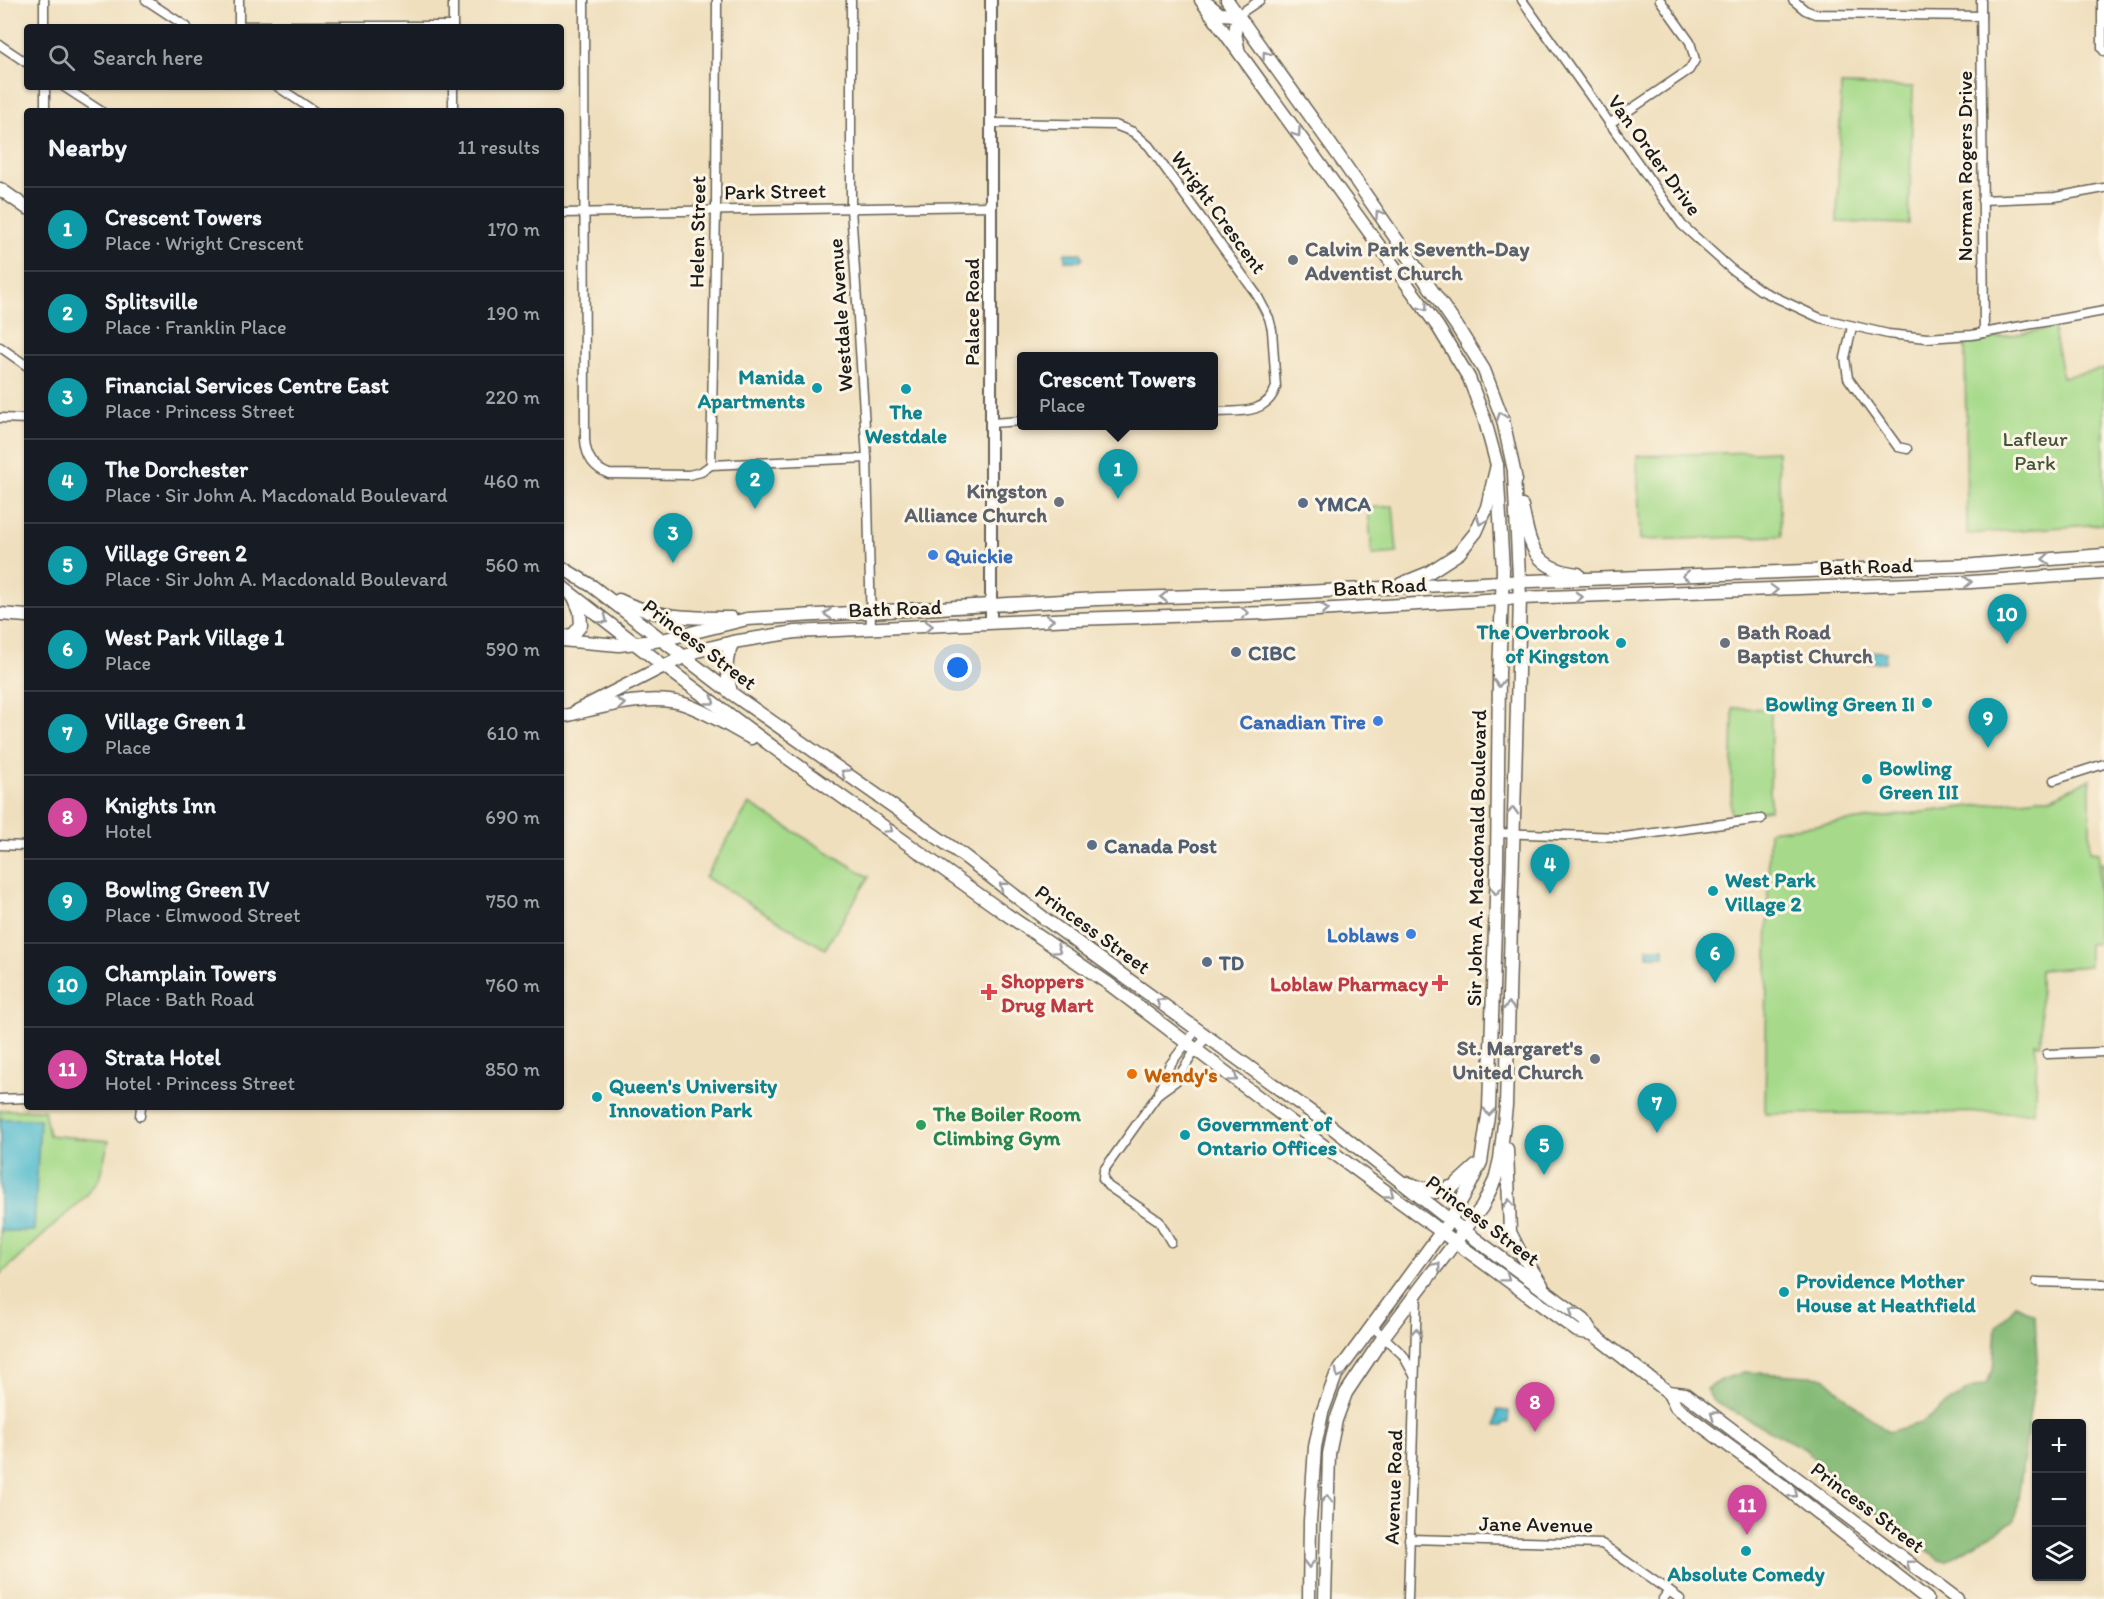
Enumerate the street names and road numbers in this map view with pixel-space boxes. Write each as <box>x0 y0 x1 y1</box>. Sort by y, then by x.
street label: Norman Rogers Drive <box>1952 71 1977 261</box>
street label: Van Order Drive <box>1603 90 1707 220</box>
street label: Wright Crescent <box>1166 146 1272 278</box>
street label: Helen Street <box>684 175 710 288</box>
street label: Park Street <box>724 178 826 204</box>
street label: Westdale Avenue <box>822 237 858 393</box>
street label: Palace Road <box>959 257 984 366</box>
street label: Bath Road <box>1819 552 1914 580</box>
street label: Bath Road <box>1333 571 1428 601</box>
street label: Princess Street <box>638 593 762 695</box>
street label: Bath Road <box>848 594 943 622</box>
street label: Sir John A. Macdonald Boulevard <box>1461 709 1491 1007</box>
street label: Princess Street <box>1031 879 1155 979</box>
street label: Princess Street <box>1421 1169 1545 1271</box>
street label: Avenue Road <box>1378 1428 1408 1545</box>
street label: Princess Street <box>1806 1456 1930 1558</box>
street label: Jane Avenue <box>1479 1511 1593 1537</box>

